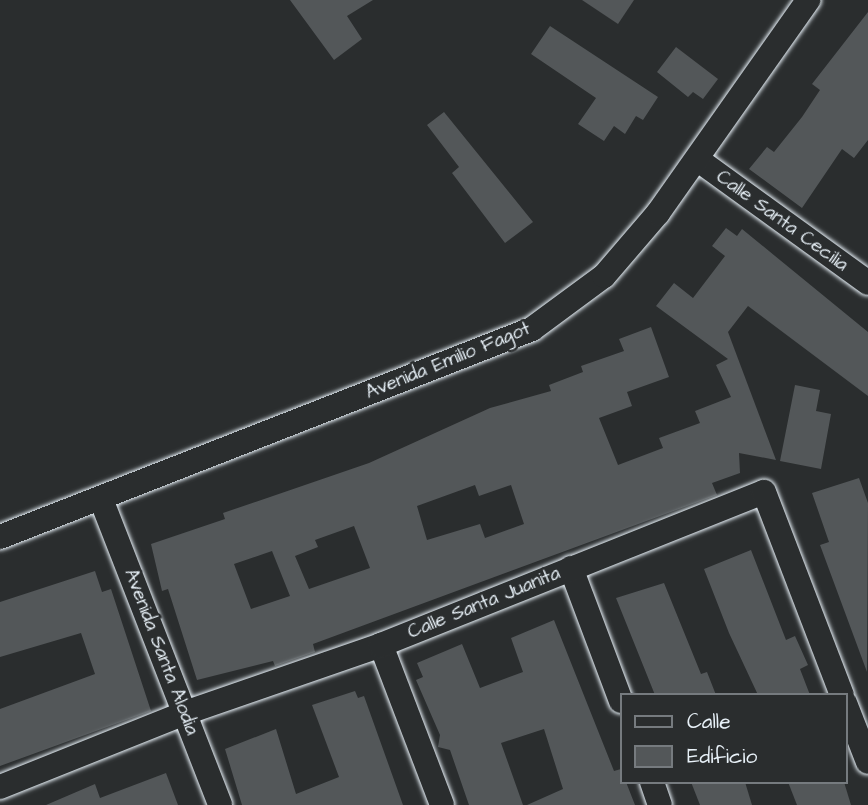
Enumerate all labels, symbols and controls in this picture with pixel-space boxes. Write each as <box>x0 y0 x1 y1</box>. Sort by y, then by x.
street label: Calle Santa Cecilia <box>712 165 852 277</box>
street label: Avenida Emilio Fagot <box>362 318 534 404</box>
street label: Calle Santa Juanita <box>404 562 564 644</box>
street label: Avenida Santa Alodia <box>119 566 203 738</box>
legend <box>620 693 847 784</box>
text: Calle <box>687 707 731 736</box>
text: Edificio <box>687 742 757 771</box>

